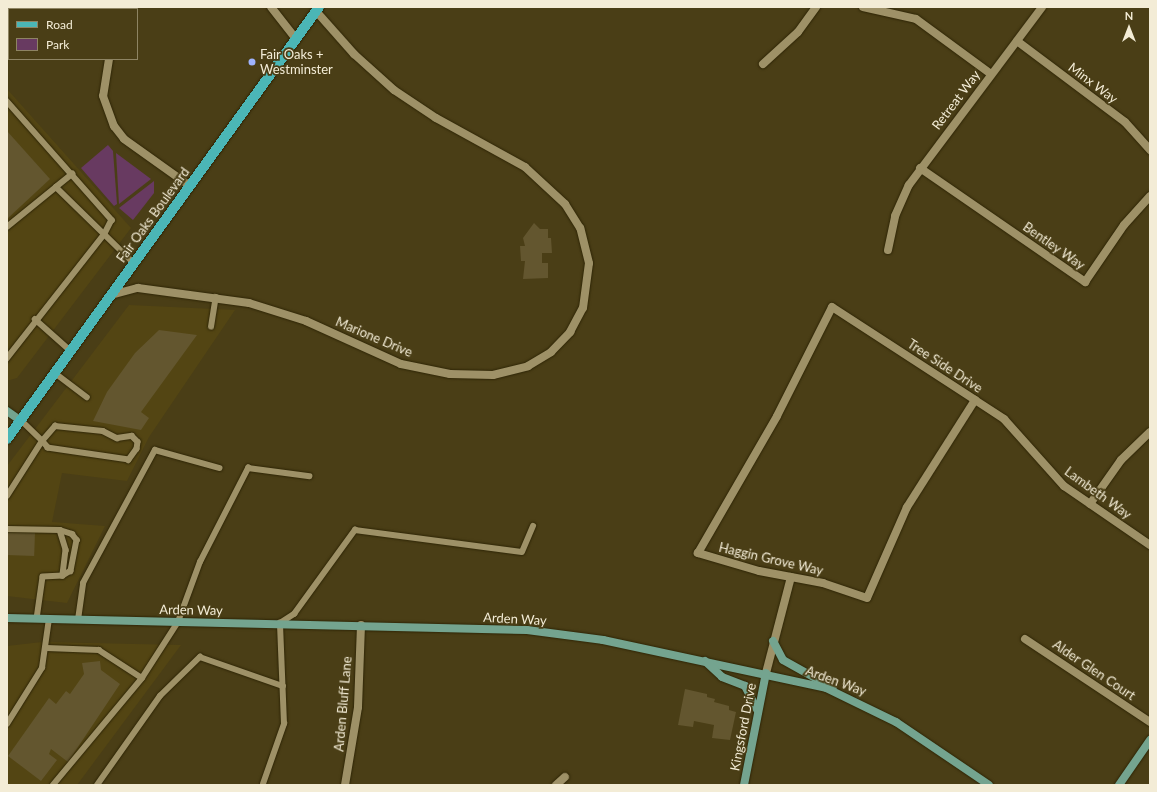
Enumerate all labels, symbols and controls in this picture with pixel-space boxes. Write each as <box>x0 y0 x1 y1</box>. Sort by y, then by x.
legend <box>8 8 138 60</box>
north arrow <box>1109 8 1149 48</box>
text: N <box>1125 9 1133 22</box>
text: Road <box>46 17 73 32</box>
text: Park <box>46 37 69 52</box>
place label: Fair Oaks + Westminster <box>260 47 333 78</box>
marker: Fair Oaks + Westminster <box>247 57 257 67</box>
street label: Minx Way <box>1065 59 1121 107</box>
street label: Retreat Way <box>929 67 983 133</box>
street label: Fair Oaks Boulevard <box>113 164 193 266</box>
street label: Bentley Way <box>1020 219 1088 273</box>
street label: Marione Drive <box>333 314 415 360</box>
street label: Tree Side Drive <box>905 336 985 396</box>
street label: Lambeth Way <box>1061 464 1135 522</box>
street label: Haggin Grove Way <box>717 539 825 579</box>
street label: Arden Way <box>159 602 223 618</box>
street label: Arden Way <box>483 610 547 628</box>
street label: Alder Glen Court <box>1050 637 1138 703</box>
street label: Arden Bluff Lane <box>331 656 355 752</box>
street label: Arden Way <box>803 663 869 699</box>
street label: Kingsford Drive <box>727 682 759 772</box>

